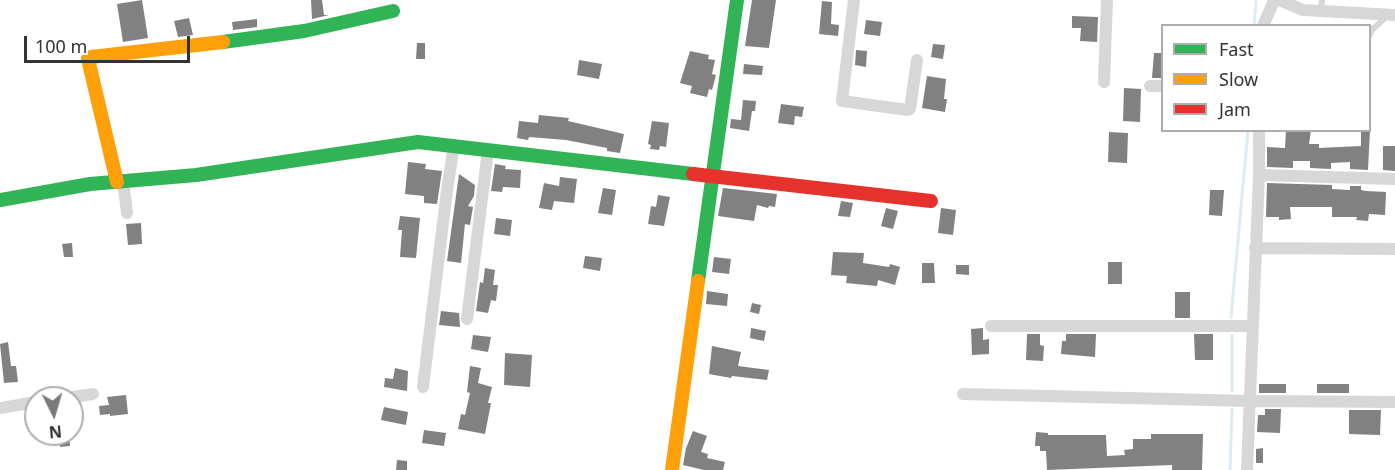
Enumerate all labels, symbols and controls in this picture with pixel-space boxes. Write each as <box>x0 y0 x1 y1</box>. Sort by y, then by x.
scale bar <box>27 24 194 62</box>
legend <box>1161 24 1371 132</box>
text: 100 m <box>35 34 87 58</box>
text: Fast <box>1219 37 1254 61</box>
text: Slow <box>1219 67 1258 91</box>
text: Jam <box>1219 97 1251 121</box>
north arrow <box>24 386 84 446</box>
text: N <box>48 420 63 443</box>

